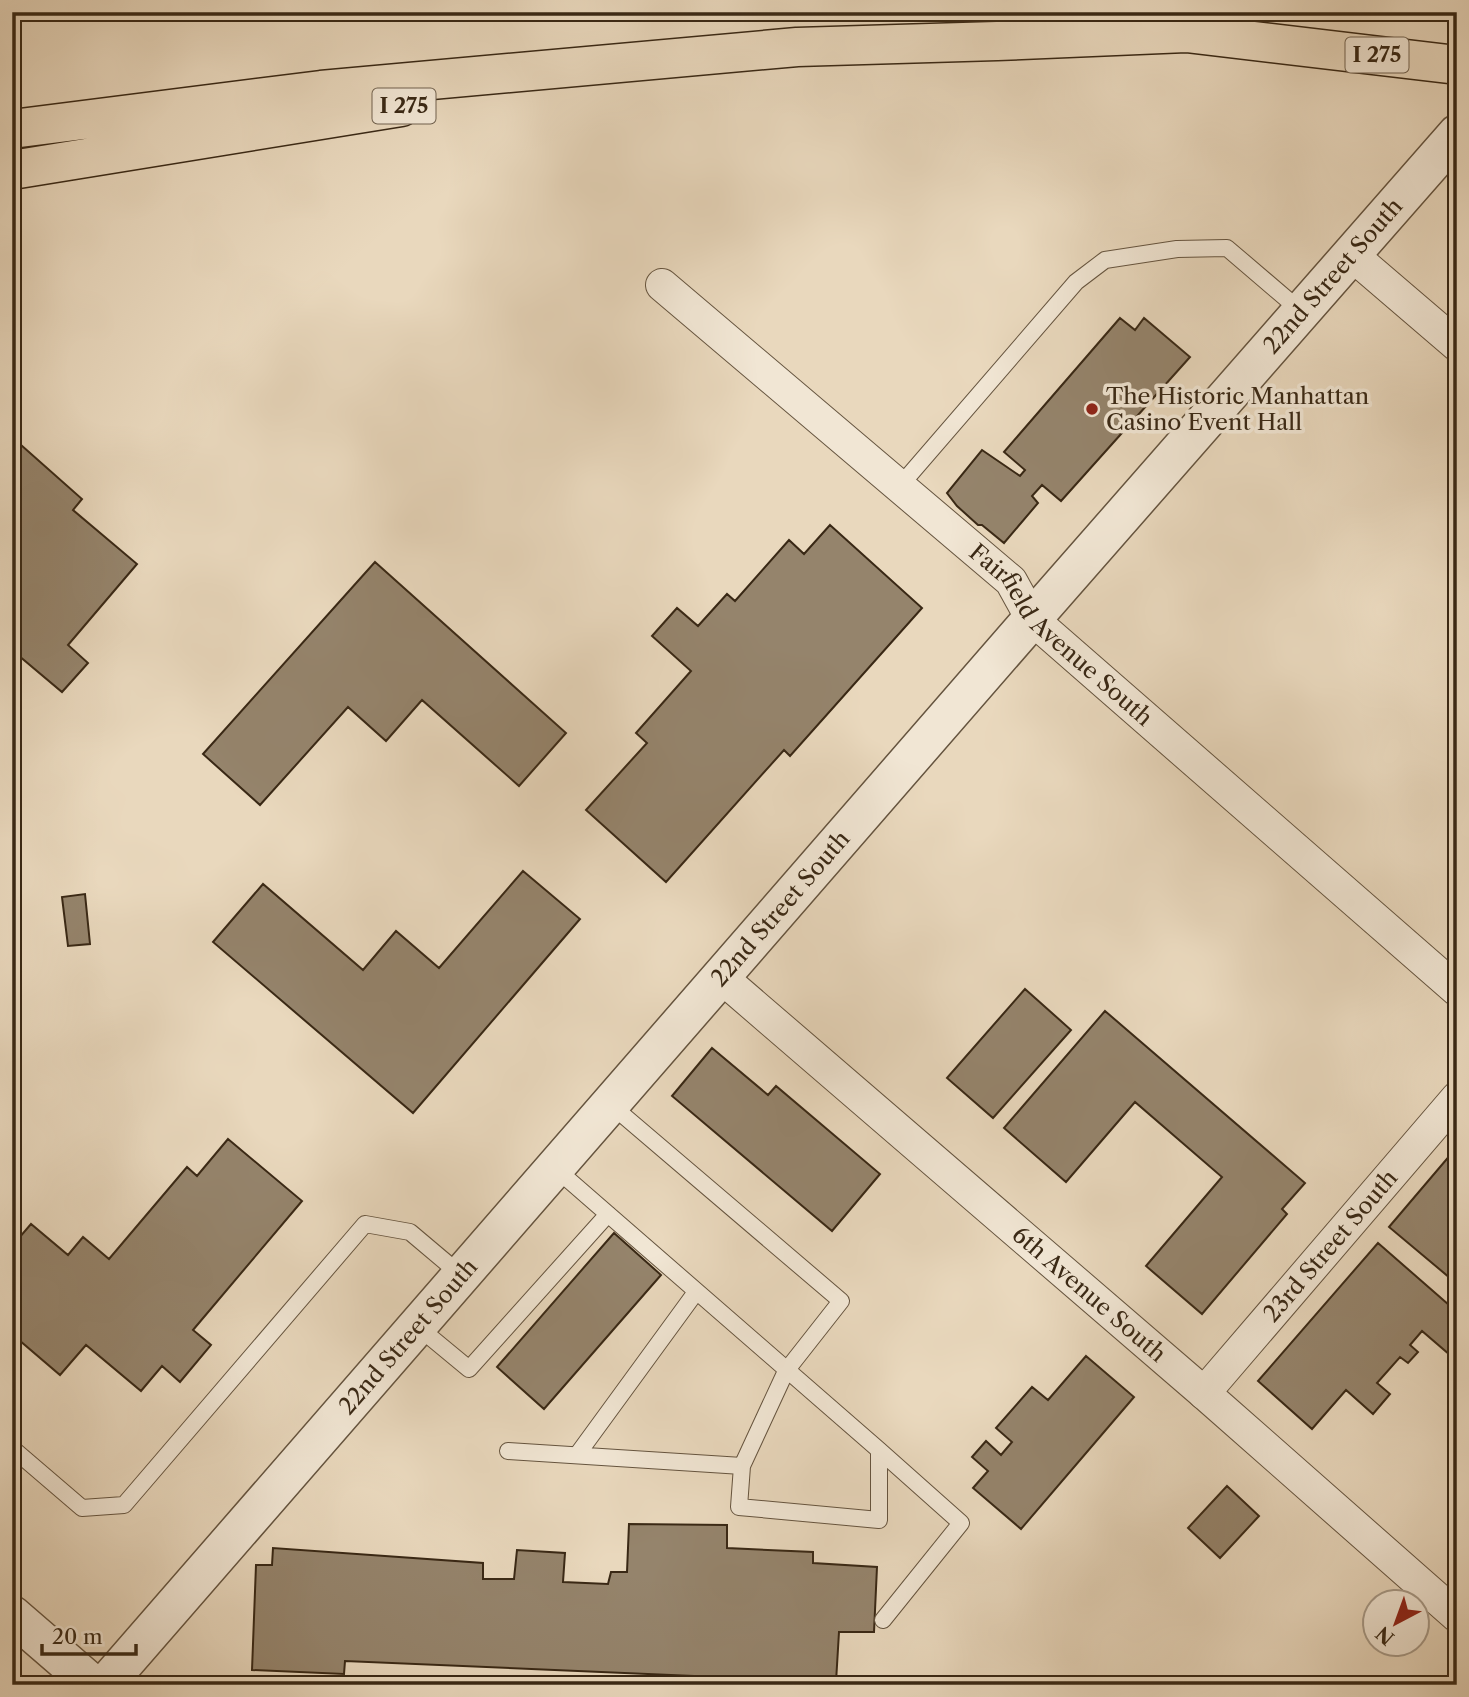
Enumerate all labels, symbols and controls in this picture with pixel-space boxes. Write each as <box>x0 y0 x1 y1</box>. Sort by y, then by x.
road number: I 275 <box>1346 38 1408 72</box>
road number: I 275 <box>372 88 436 124</box>
street label: 22nd Street South <box>1257 192 1408 359</box>
place label: The Historic Manhattan Casino Event Hall <box>1106 382 1369 436</box>
marker: The Historic Manhattan Casino Event Hall <box>1084 401 1100 417</box>
street label: Fairfield Avenue South <box>964 538 1158 732</box>
street label: 22nd Street South <box>705 825 855 992</box>
street label: 23rd Street South <box>1257 1164 1403 1328</box>
street label: 6th Avenue South <box>1007 1220 1172 1368</box>
street label: 22nd Street South <box>333 1253 483 1420</box>
north arrow <box>1360 1588 1430 1658</box>
scale bar <box>42 1613 136 1657</box>
text: N <box>1371 1621 1399 1650</box>
text: 20 m <box>52 1624 103 1649</box>

